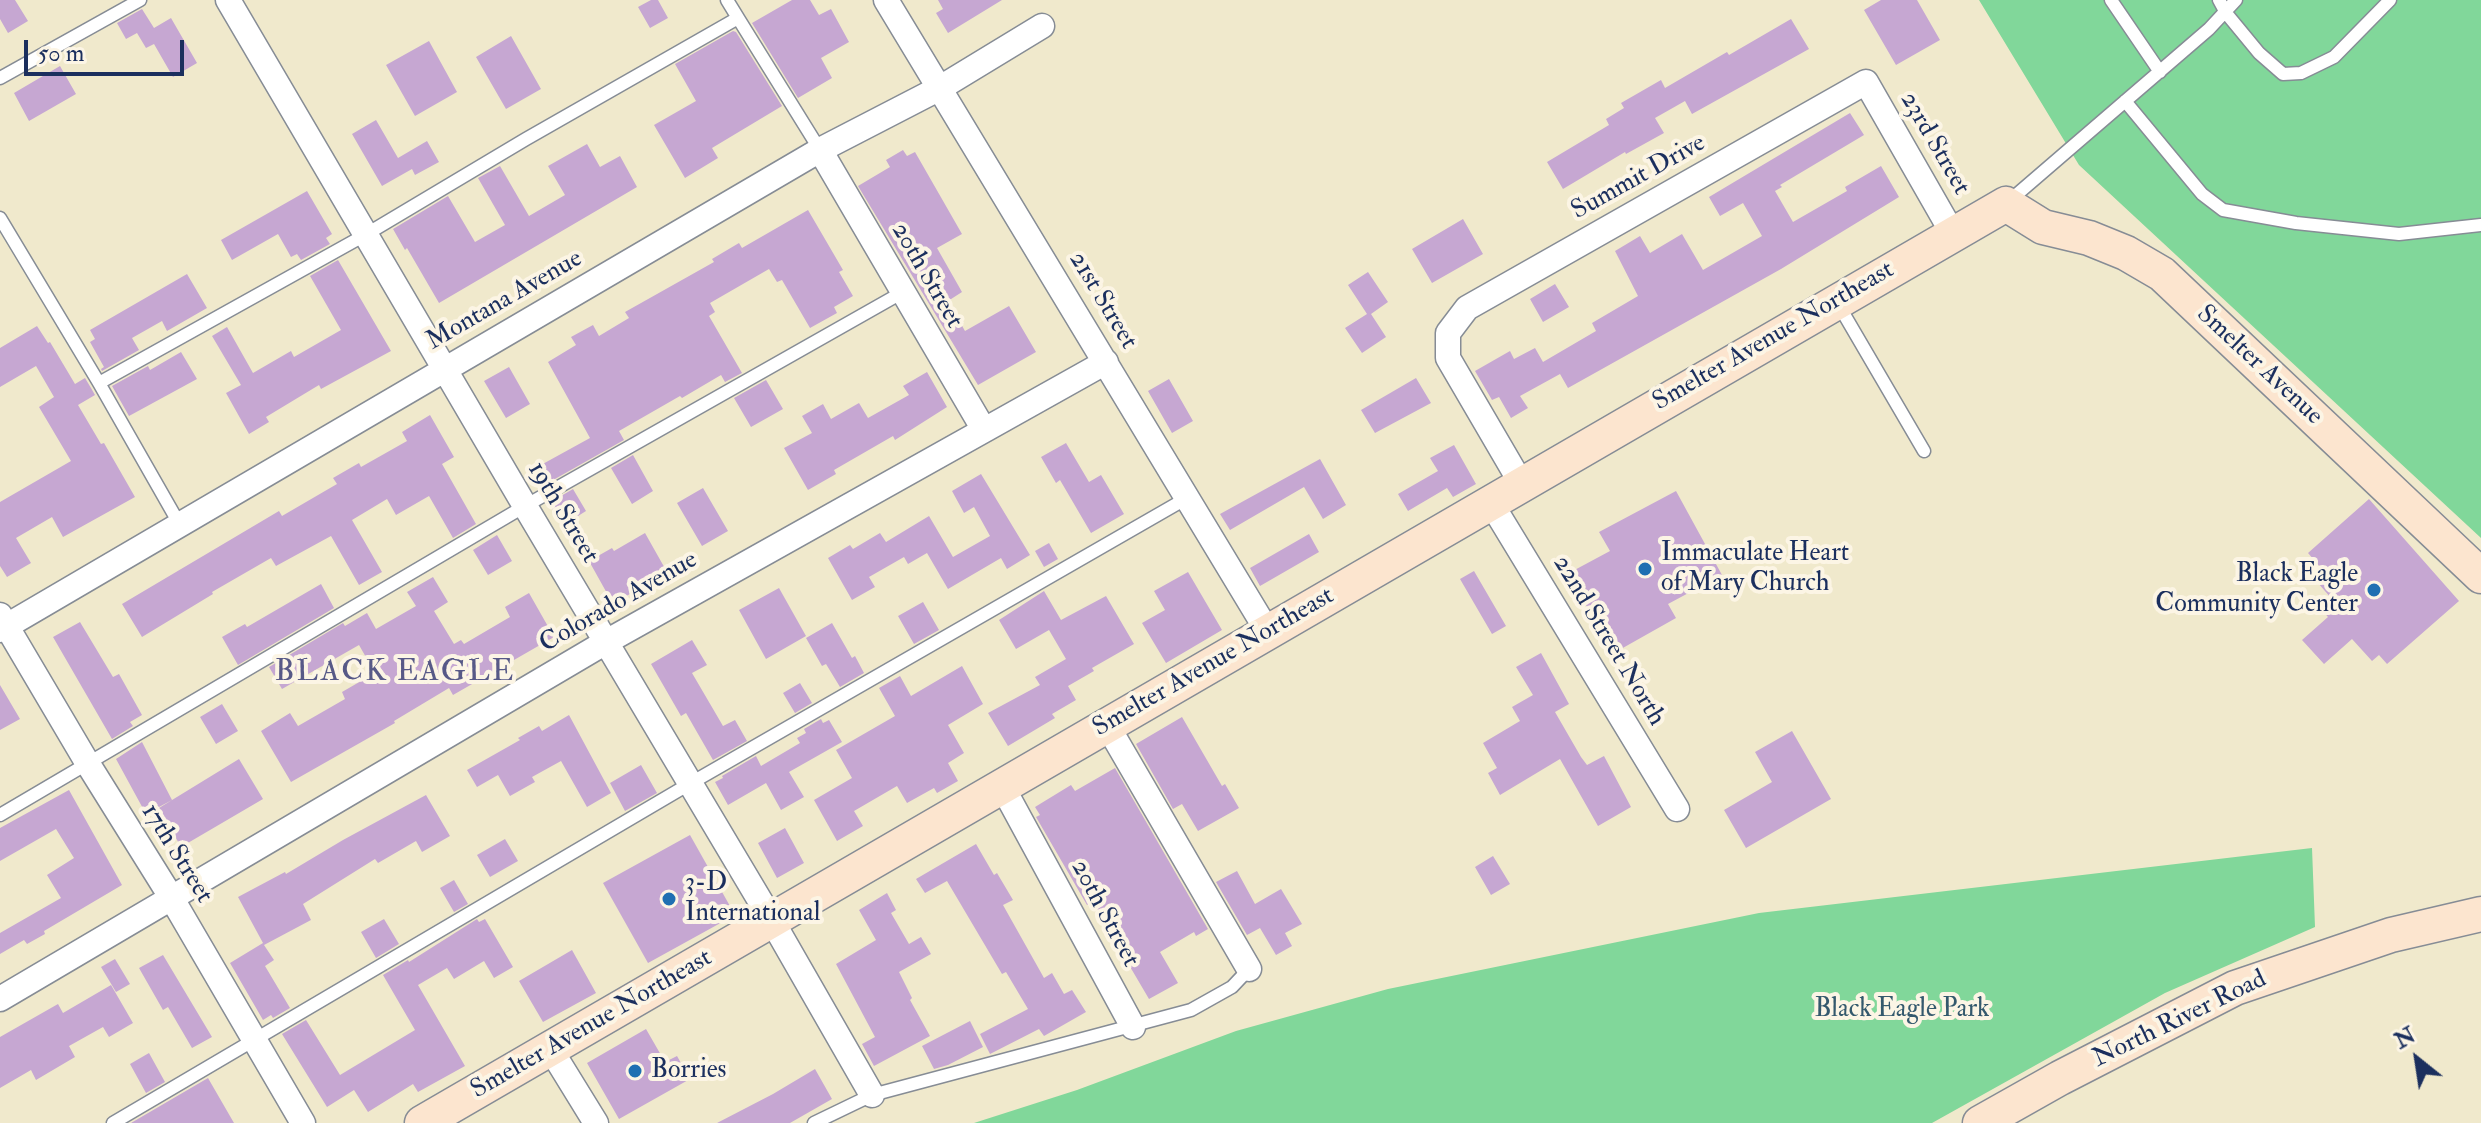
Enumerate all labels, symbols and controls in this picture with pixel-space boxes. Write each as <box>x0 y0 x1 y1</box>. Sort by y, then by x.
scale bar <box>28 24 188 74</box>
text: 50 m <box>38 38 84 69</box>
street label: 23rd Street <box>1892 87 1976 201</box>
street label: Summit Drive <box>1567 128 1711 228</box>
street label: 20th Street <box>883 218 969 334</box>
street label: Montana Avenue <box>422 244 588 358</box>
street label: 21st Street <box>1061 247 1143 355</box>
street label: Smelter Avenue Northeast <box>1648 255 1900 419</box>
street label: Smelter Avenue <box>2189 299 2329 433</box>
street label: 19th Street <box>520 457 604 569</box>
place label: Immaculate Heart of Mary Church <box>1661 538 1849 600</box>
street label: Colorado Avenue <box>535 545 703 661</box>
street label: 22nd Street North <box>1545 550 1671 732</box>
place label: Black Eagle Community Center <box>2155 559 2358 620</box>
marker: Immaculate Heart of Mary Church <box>1636 560 1654 578</box>
street label: Smelter Avenue Northeast <box>1088 581 1340 745</box>
marker: Black Eagle Community Center <box>2365 581 2383 599</box>
district label: BLACK EAGLE <box>275 656 515 692</box>
street label: 17th Street <box>133 798 219 910</box>
street label: 20th Street <box>1063 855 1145 973</box>
place label: 3-D International <box>685 868 820 930</box>
marker: 3-D International <box>660 890 678 908</box>
street label: Smelter Avenue Northeast <box>466 943 718 1107</box>
street label: North River Road <box>2088 965 2272 1075</box>
park label: Black Eagle Park <box>1814 994 1990 1026</box>
north arrow <box>2377 1019 2457 1099</box>
text: N <box>2389 1021 2421 1055</box>
place label: Borries <box>651 1055 727 1087</box>
marker: Borries <box>626 1062 644 1080</box>

